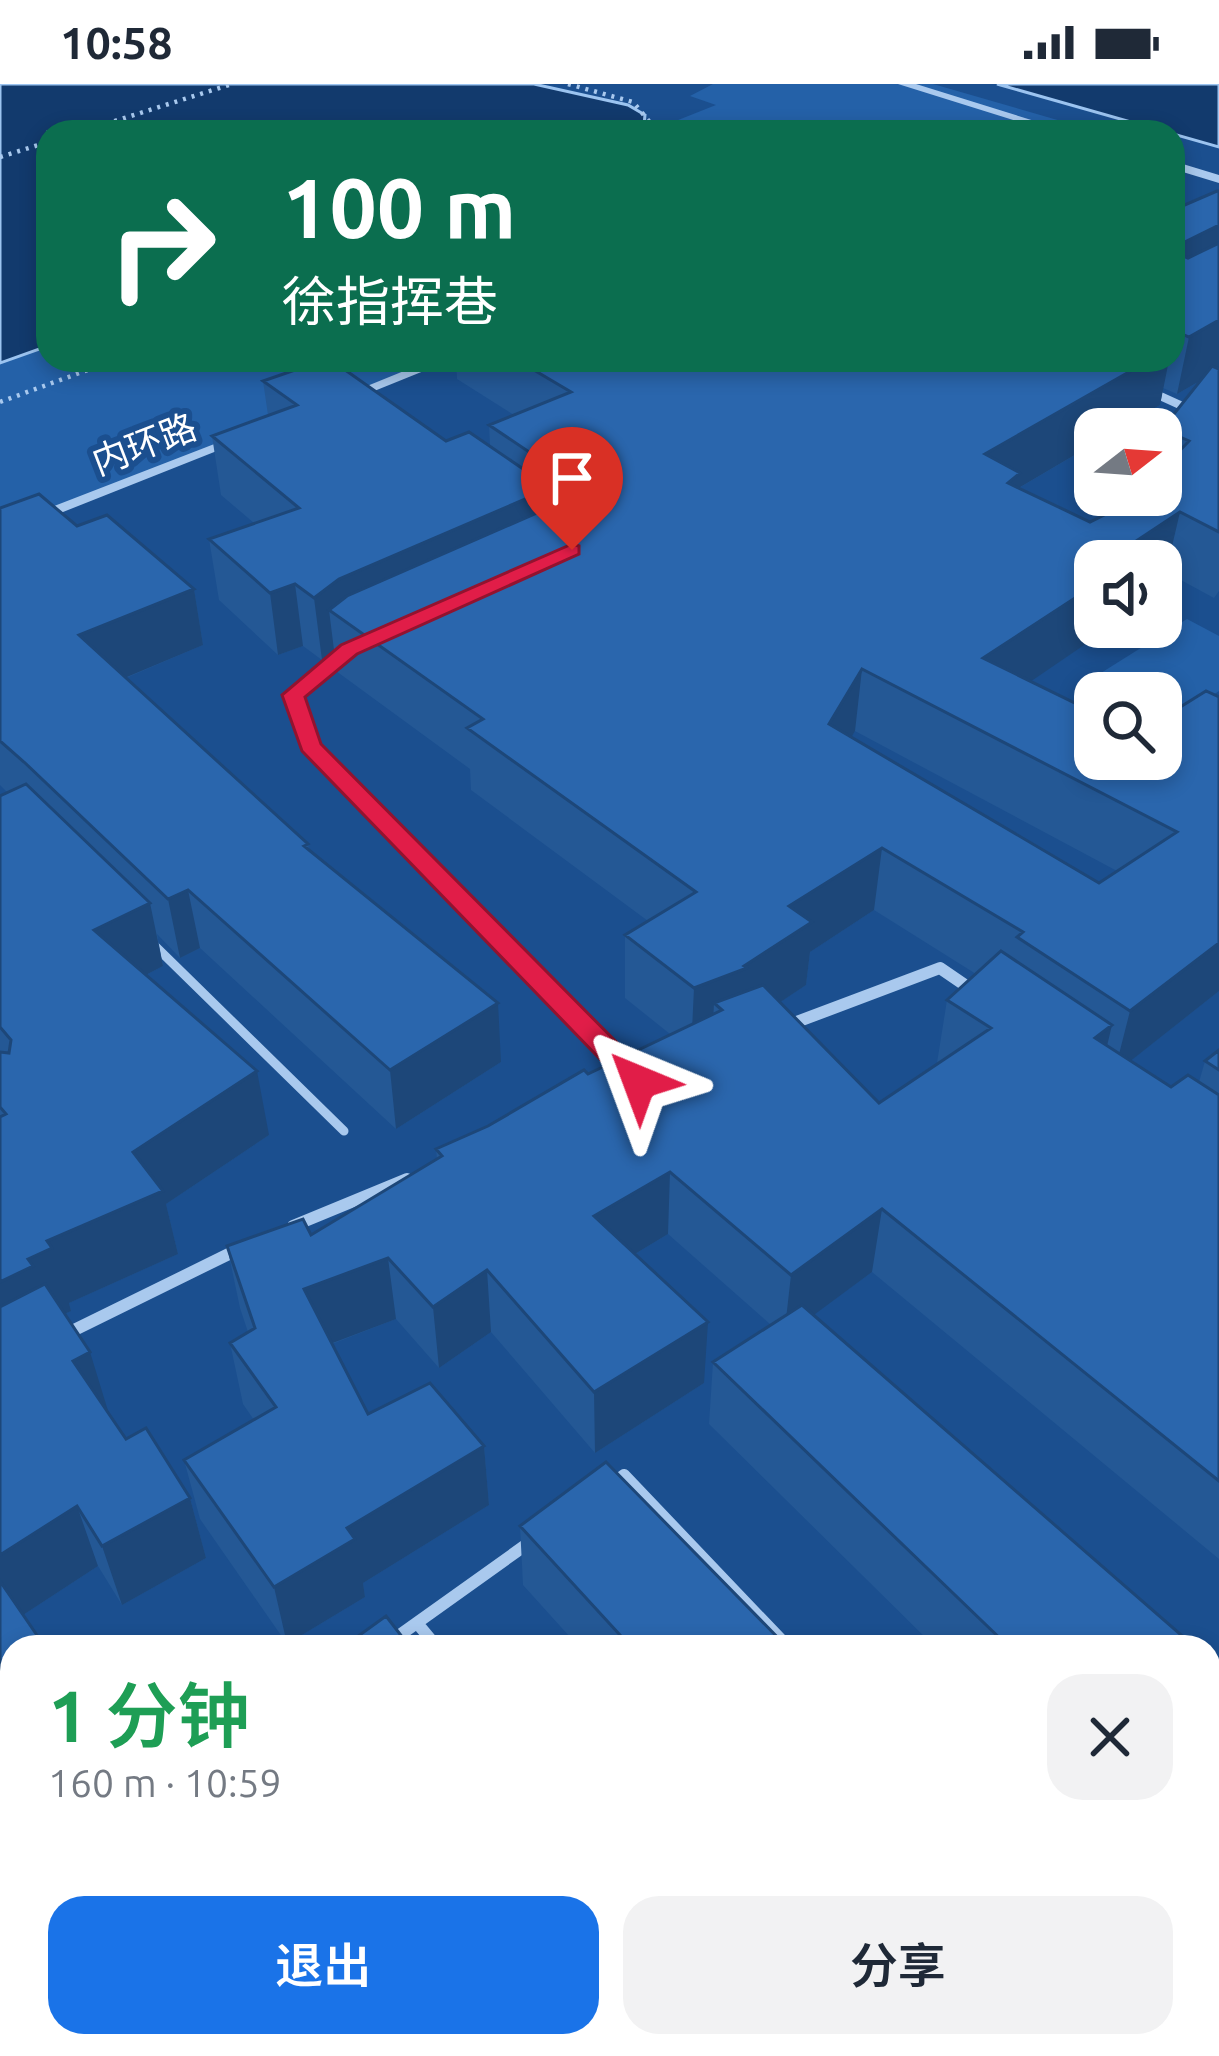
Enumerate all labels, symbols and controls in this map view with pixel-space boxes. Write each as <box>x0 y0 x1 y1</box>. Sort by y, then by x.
text: 10:58 <box>60 17 173 68</box>
text: 100 m <box>282 160 516 254</box>
icon: right <box>84 168 240 324</box>
text: 徐指挥巷 <box>282 271 498 331</box>
street label: 内环路 <box>86 405 202 482</box>
north arrow <box>1074 408 1182 516</box>
map controls <box>1074 408 1182 780</box>
pin <box>521 427 623 550</box>
icon: arrive <box>539 445 605 511</box>
button: sound <box>1074 540 1182 648</box>
button: search <box>1074 672 1182 780</box>
position arrow <box>576 1019 702 1145</box>
button: close <box>1047 1674 1173 1800</box>
text: 1 分钟 <box>48 1675 250 1756</box>
text: 160 m · 10:59 <box>48 1761 282 1804</box>
button: 退出 <box>48 1896 599 2034</box>
button: 分享 <box>623 1896 1173 2034</box>

